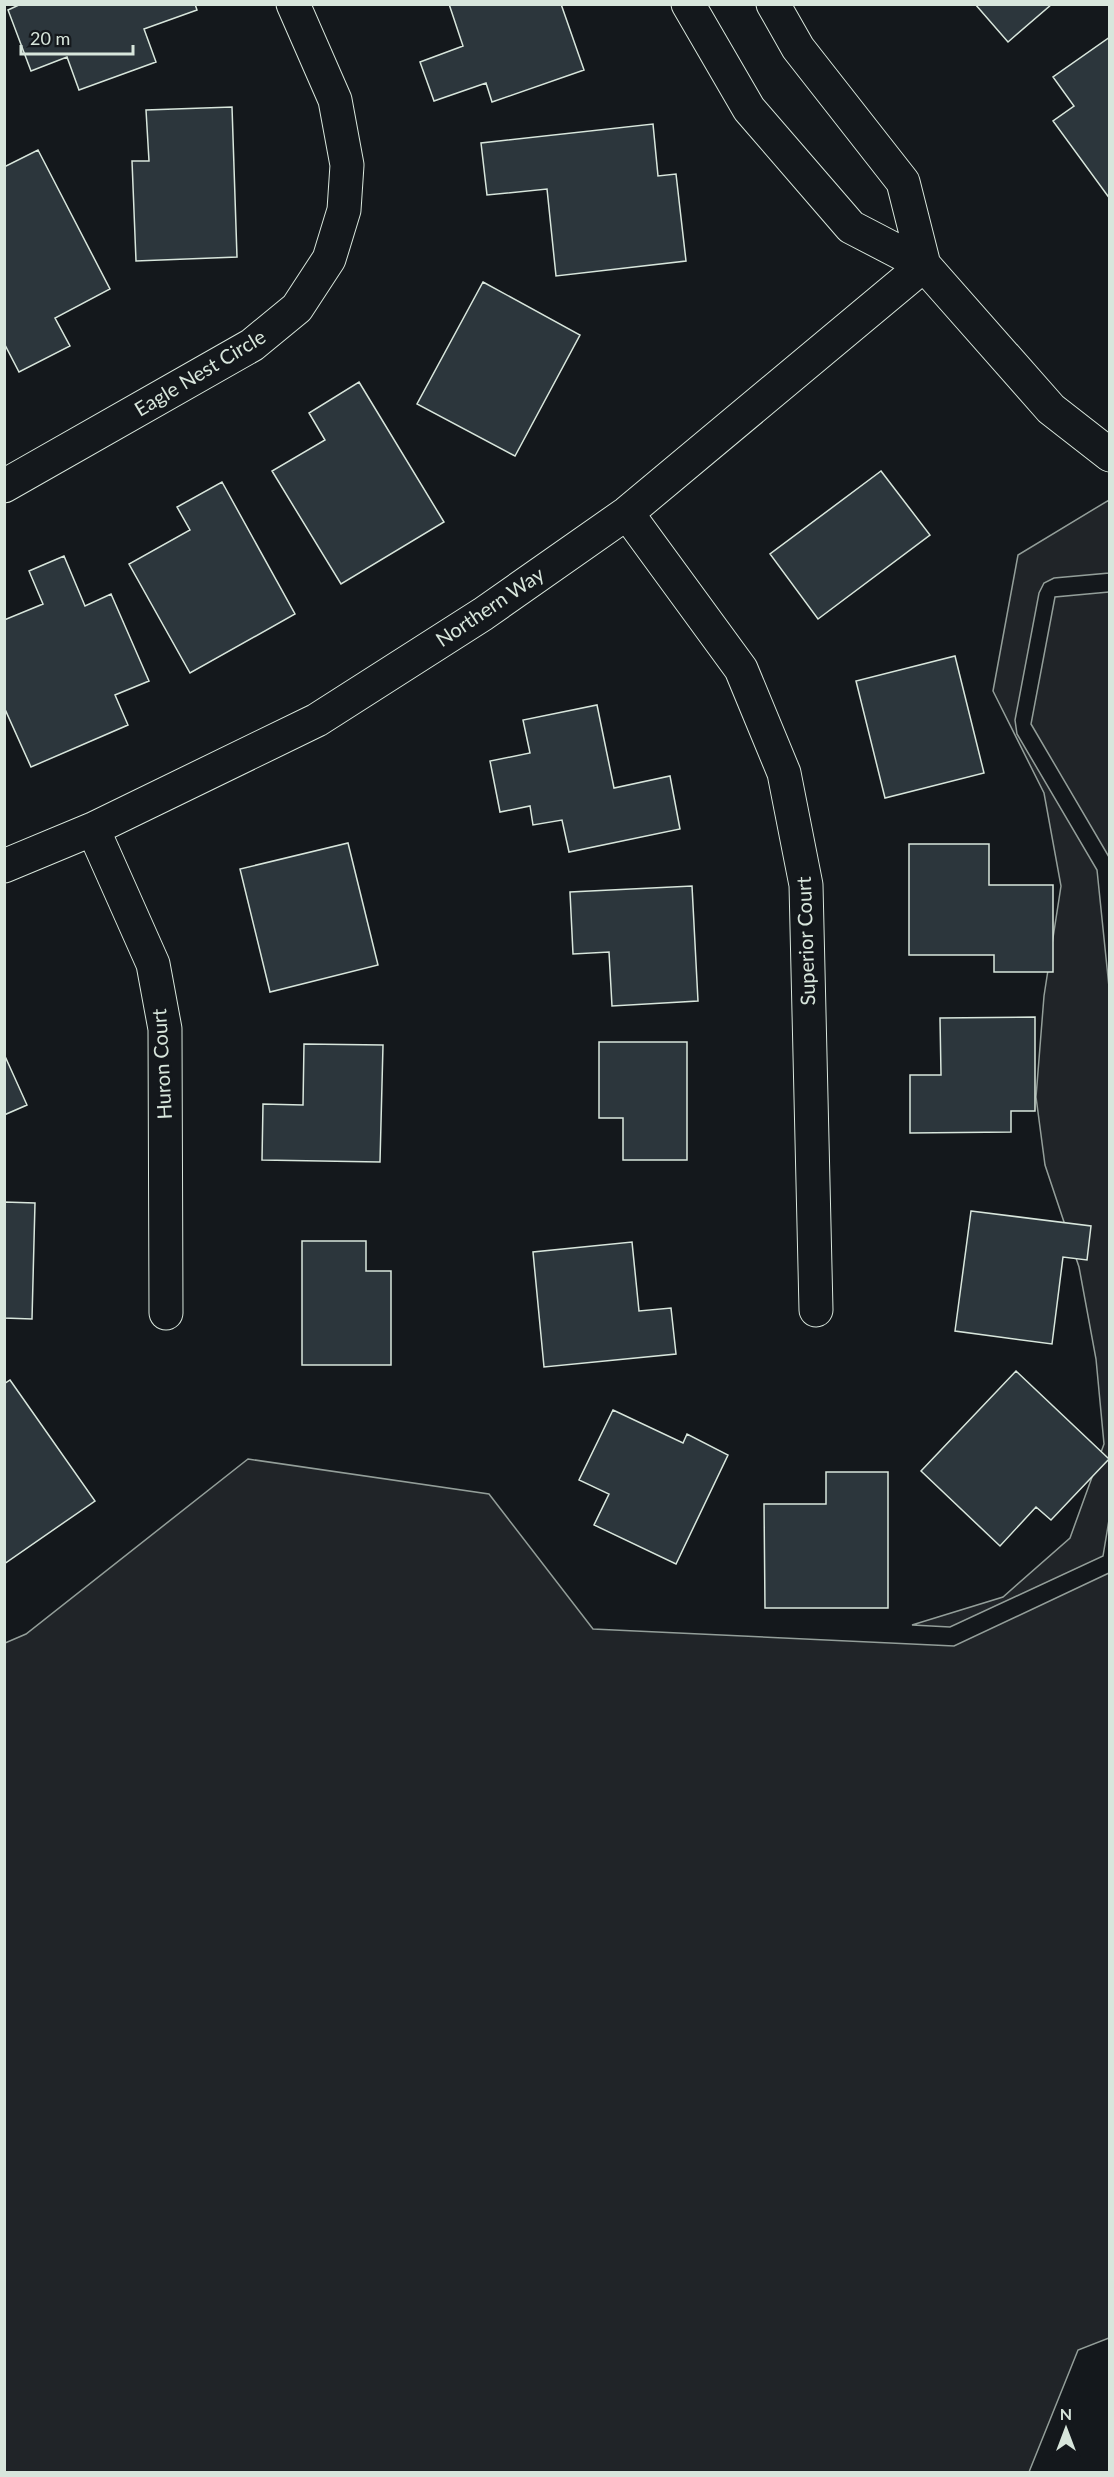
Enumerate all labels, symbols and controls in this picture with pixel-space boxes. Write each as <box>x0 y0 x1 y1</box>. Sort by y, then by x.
scale bar <box>21 18 134 56</box>
text: 20 m <box>30 27 70 49</box>
street label: Eagle Nest Circle <box>130 324 269 421</box>
street label: Northern Way <box>431 561 549 651</box>
street label: Superior Court <box>791 876 819 1006</box>
street label: Huron Court <box>146 1008 176 1120</box>
north arrow <box>1036 2399 1096 2459</box>
text: N <box>1060 2404 1072 2423</box>

